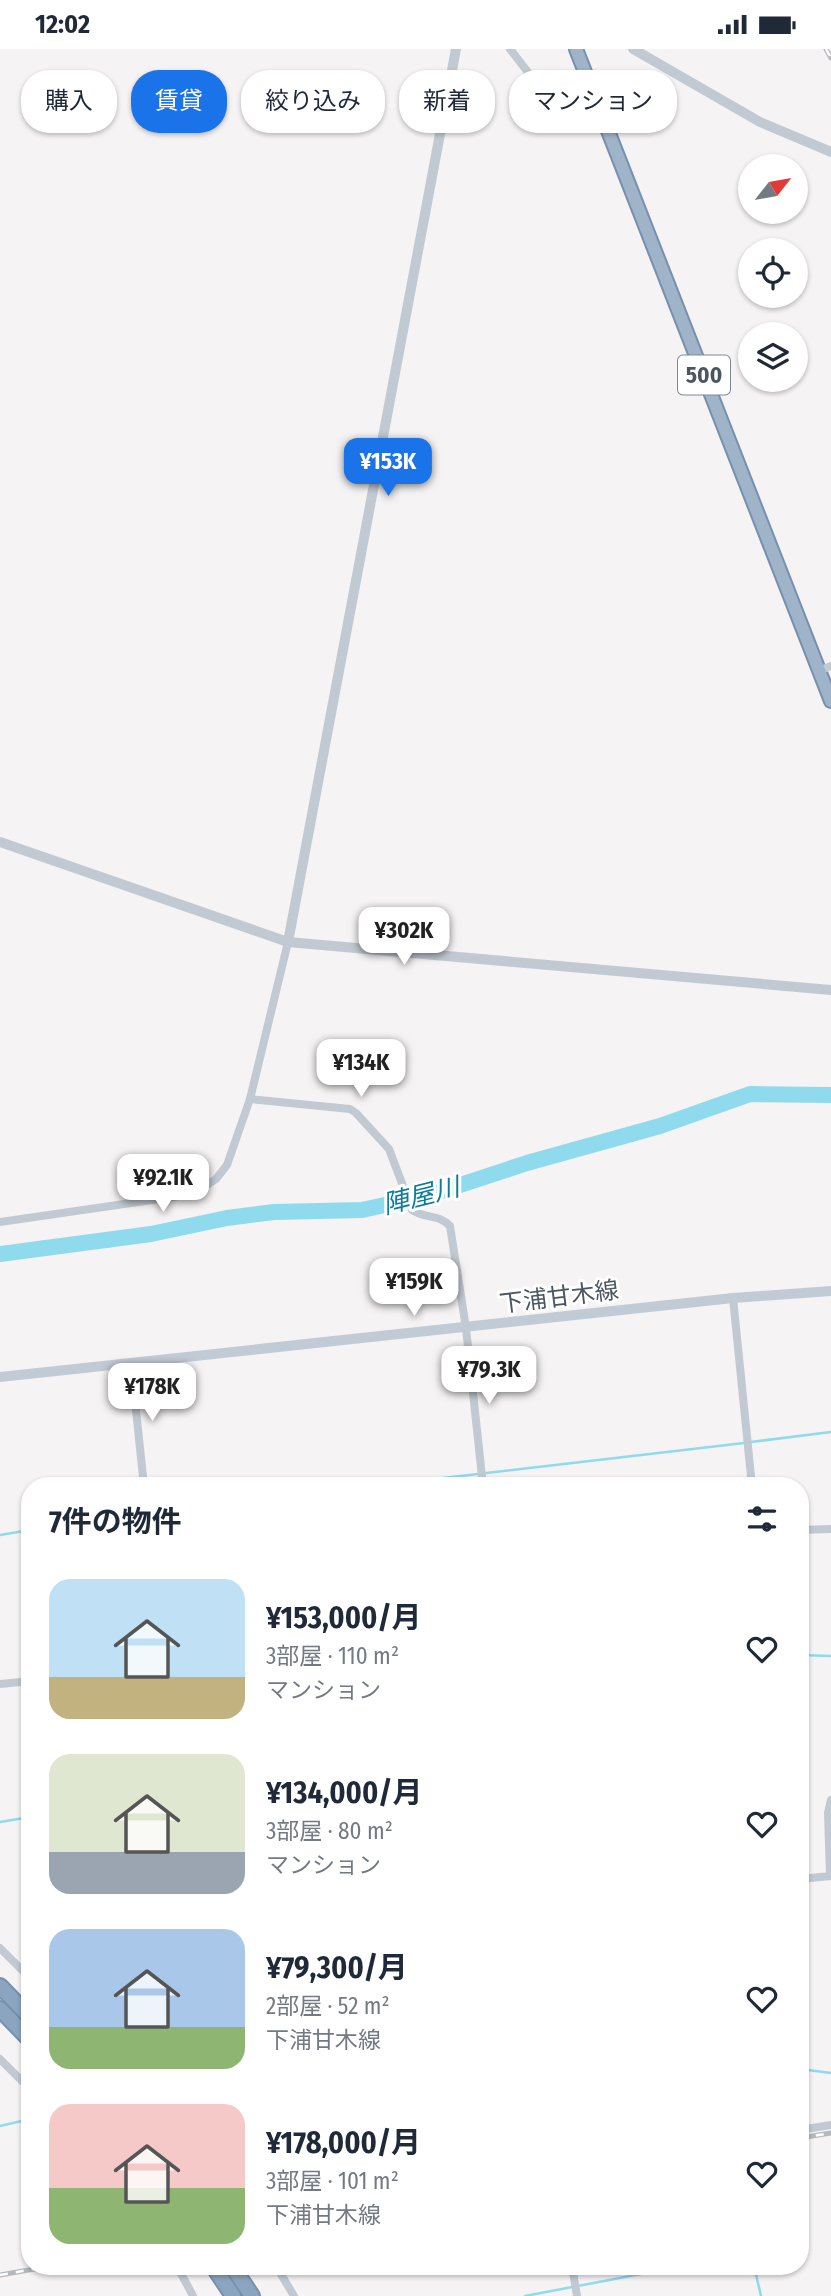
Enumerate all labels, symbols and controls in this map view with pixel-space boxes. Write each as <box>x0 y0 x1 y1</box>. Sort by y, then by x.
text: 12:02 <box>35 9 90 40</box>
chip: 購入 <box>21 70 117 133</box>
chip: 賃貸 <box>131 70 227 133</box>
chip: 絞り込み <box>241 70 385 133</box>
chip: 新着 <box>399 70 495 133</box>
chip: マンション <box>509 70 677 133</box>
north arrow <box>738 154 808 224</box>
map controls <box>738 154 808 392</box>
button: locate <box>738 238 808 308</box>
button: layers <box>738 322 808 392</box>
road number: 500 <box>678 355 730 395</box>
pin: ¥153K <box>339 439 437 498</box>
text: ¥153K <box>360 447 416 475</box>
pin: ¥302K <box>355 907 453 967</box>
text: ¥302K <box>375 916 433 944</box>
pin: ¥134K <box>312 1039 410 1099</box>
text: ¥134K <box>333 1048 389 1076</box>
pin: ¥92.1K <box>106 1155 220 1214</box>
text: ¥92.1K <box>133 1163 193 1191</box>
water label: 陣屋川 <box>379 1171 465 1220</box>
pin: ¥159K <box>365 1259 463 1318</box>
text: ¥159K <box>385 1267 443 1295</box>
street label: 下浦甘木線 <box>498 1276 620 1318</box>
pin: ¥79.3K <box>432 1347 546 1406</box>
text: ¥79.3K <box>457 1355 521 1383</box>
pin: ¥178K <box>103 1363 201 1423</box>
text: ¥178K <box>124 1372 180 1400</box>
icon: filters <box>743 1500 781 1538</box>
text: 7件の物件 <box>49 1504 182 1540</box>
text: ¥153,000/月 <box>266 1600 422 1636</box>
icon: home <box>105 1607 189 1691</box>
icon: heart <box>743 1630 781 1668</box>
text: 3部屋 · 110 m² <box>266 1642 399 1670</box>
text: マンション <box>266 1676 381 1704</box>
text: ¥134,000/月 <box>266 1775 422 1811</box>
icon: home <box>105 1782 189 1866</box>
icon: heart <box>743 1805 781 1843</box>
text: 3部屋 · 80 m² <box>266 1817 393 1845</box>
text: マンション <box>266 1851 381 1879</box>
text: ¥79,300/月 <box>266 1950 408 1986</box>
icon: home <box>105 1957 189 2041</box>
icon: heart <box>743 1980 781 2018</box>
text: 2部屋 · 52 m² <box>266 1992 390 2020</box>
text: 下浦甘木線 <box>266 2026 381 2054</box>
text: ¥178,000/月 <box>266 2125 421 2161</box>
icon: home <box>105 2132 189 2216</box>
icon: heart <box>743 2155 781 2193</box>
text: 3部屋 · 101 m² <box>266 2167 399 2195</box>
text: 下浦甘木線 <box>266 2201 381 2229</box>

